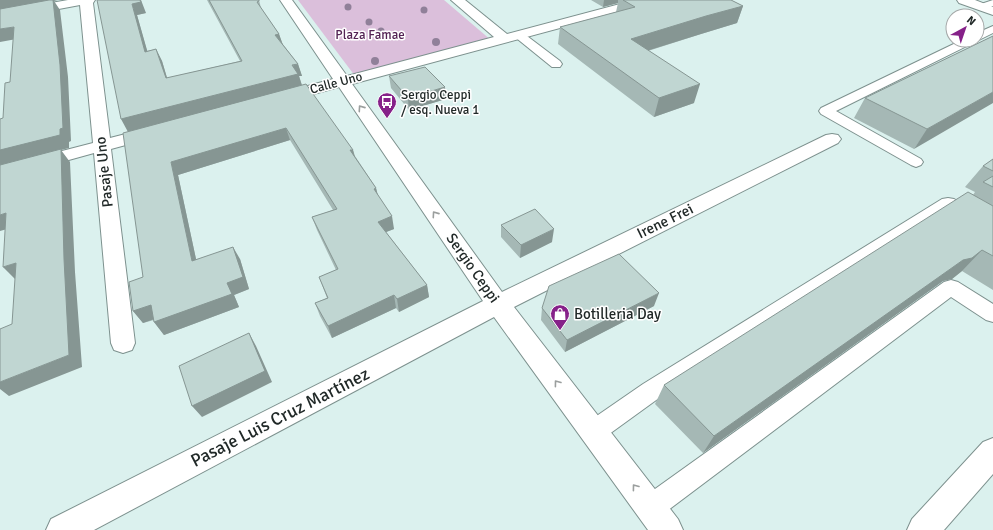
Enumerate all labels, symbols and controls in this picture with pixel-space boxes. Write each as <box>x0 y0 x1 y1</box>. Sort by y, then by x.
north arrow <box>945 8 985 48</box>
text: N <box>964 13 978 28</box>
park label: Plaza Famae <box>335 27 405 43</box>
street label: Calle Uno <box>308 68 364 98</box>
place label: Sergio Ceppi / esq. Nueva 1 <box>401 87 479 118</box>
bus stop icon: Sergio Ceppi / esq. Nueva 1 <box>376 91 398 119</box>
one-way arrow <box>358 105 366 112</box>
street label: Pasaje Uno <box>91 136 117 208</box>
street label: Irene Frei <box>634 200 696 242</box>
one-way arrow <box>433 212 440 219</box>
street label: Sergio Ceppi <box>442 230 504 306</box>
shop icon: Botilleria Day <box>549 303 571 331</box>
place label: Botilleria Day <box>574 305 661 323</box>
street label: Pasaje Luis Cruz Martínez <box>187 362 373 472</box>
one-way arrow <box>555 381 562 388</box>
one-way arrow <box>633 485 640 492</box>

